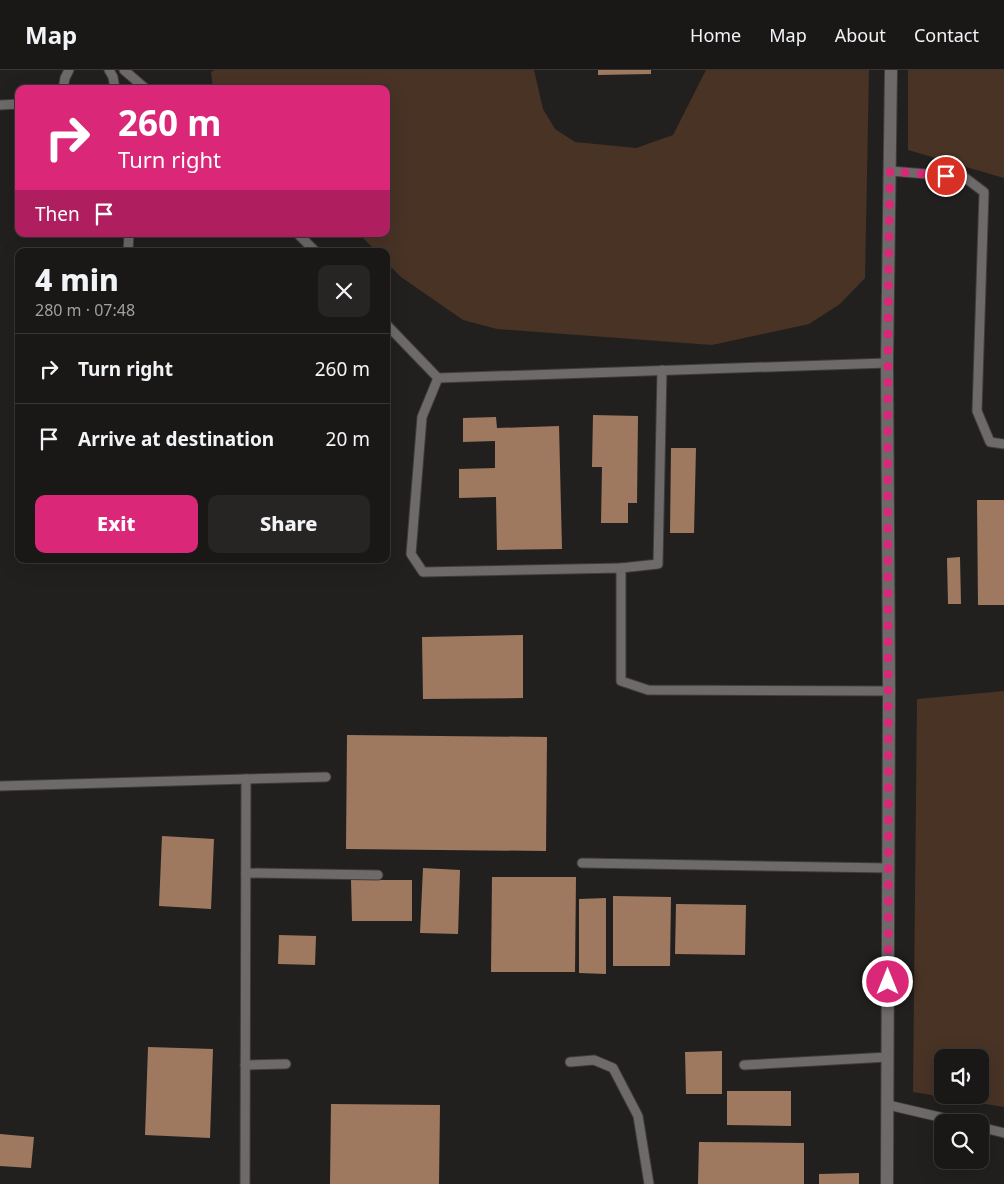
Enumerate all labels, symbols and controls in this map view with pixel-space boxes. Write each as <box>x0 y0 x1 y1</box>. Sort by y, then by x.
text: Map <box>25 18 77 51</box>
text: Home <box>690 23 741 47</box>
text: Map <box>769 23 807 47</box>
text: About <box>835 23 886 47</box>
text: Contact <box>914 23 979 47</box>
text: 260 m <box>118 99 221 146</box>
icon: right <box>35 105 100 170</box>
text: Turn right <box>118 144 221 174</box>
pin <box>925 155 967 197</box>
icon: arrive <box>932 162 960 190</box>
icon: arrive <box>90 200 118 228</box>
text: Then <box>35 201 80 227</box>
text: 4 min <box>35 259 119 300</box>
button: close <box>318 265 370 317</box>
text: 280 m · 07:48 <box>35 299 135 321</box>
icon: right <box>35 355 63 383</box>
text: Turn right <box>78 356 173 382</box>
text: 260 m <box>315 356 370 382</box>
icon: arrive <box>35 425 63 453</box>
text: Arrive at destination <box>78 426 274 452</box>
text: 20 m <box>326 426 370 452</box>
button: Exit <box>35 495 198 553</box>
button: Share <box>208 495 370 553</box>
position arrow <box>861 955 913 1007</box>
map controls <box>934 1049 989 1169</box>
button: sound <box>934 1049 989 1104</box>
button: search <box>934 1114 989 1169</box>

